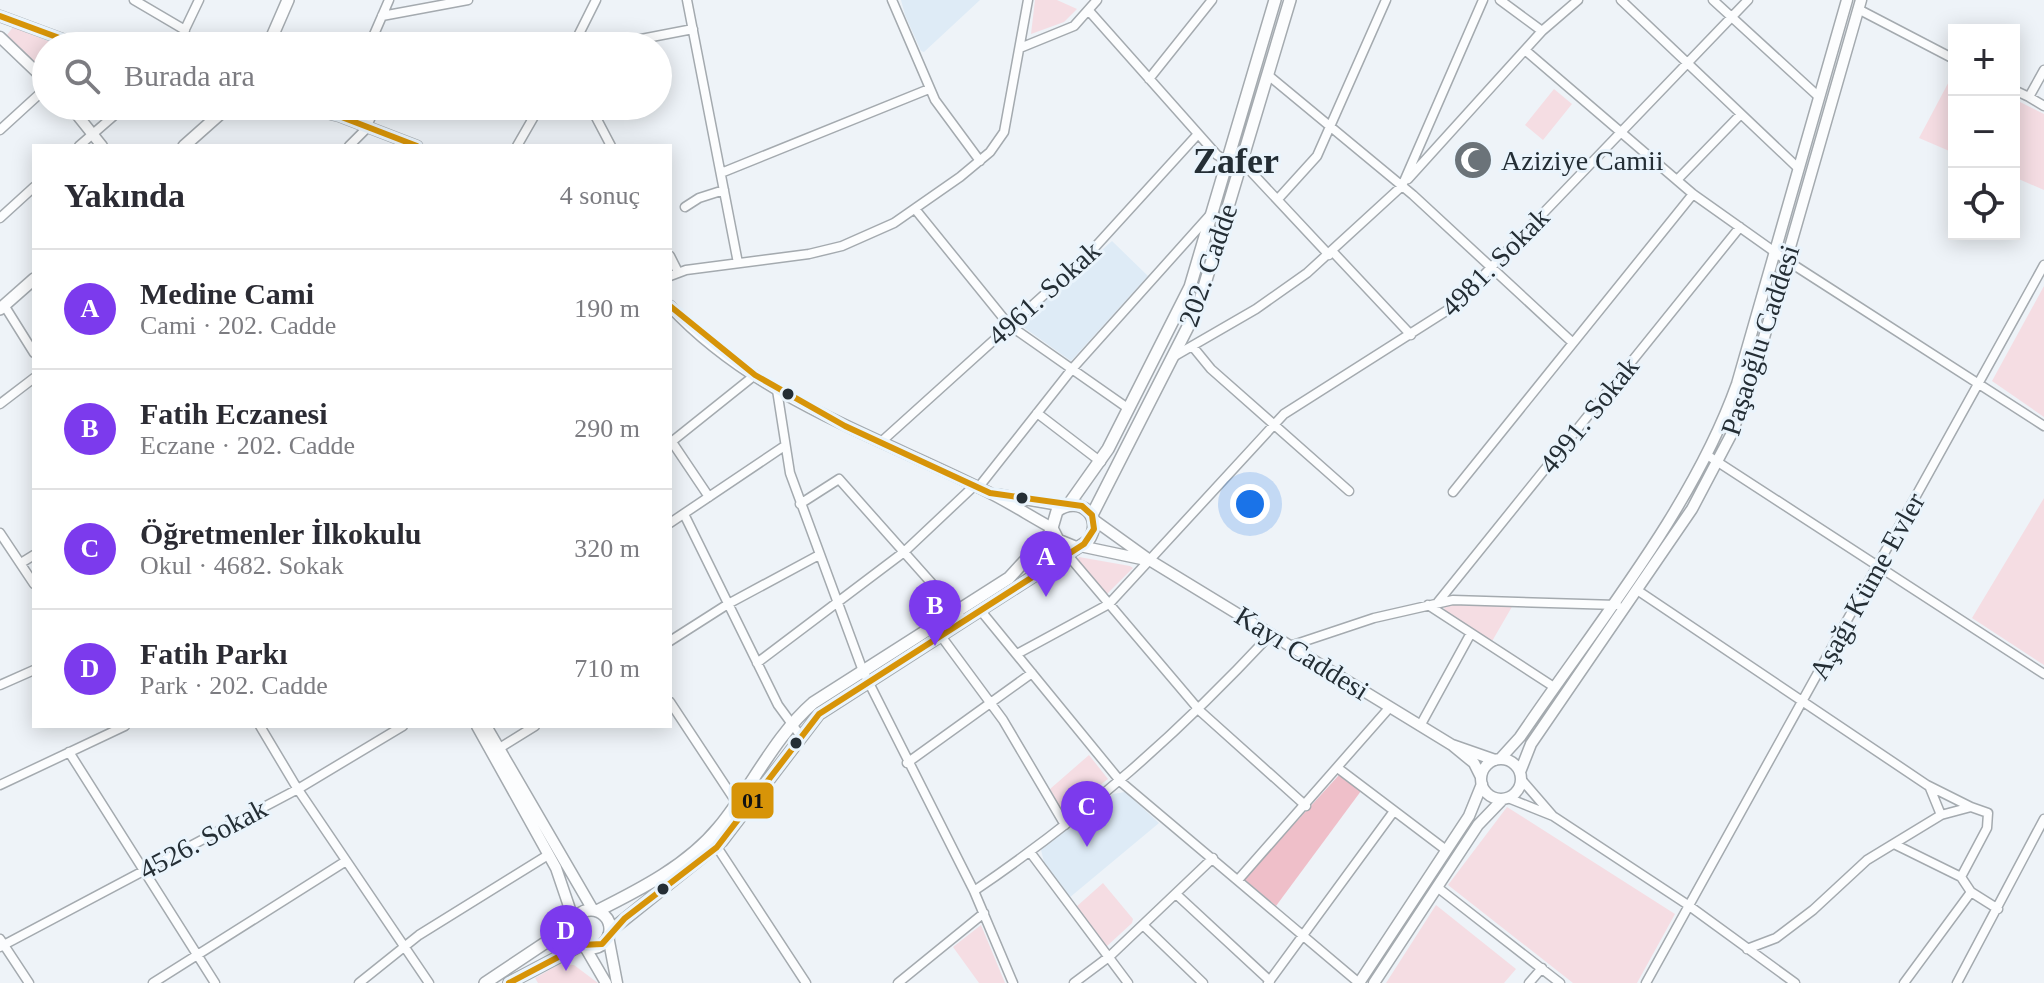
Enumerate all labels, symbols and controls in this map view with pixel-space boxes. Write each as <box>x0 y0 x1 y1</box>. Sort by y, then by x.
map controls <box>1948 24 2020 240</box>
button: + <box>1948 24 2020 96</box>
search box <box>32 32 672 120</box>
icon: search <box>60 54 104 98</box>
text: Burada ara <box>124 59 255 92</box>
button: − <box>1948 96 2020 168</box>
mosque icon: Aziziye Camii <box>1452 139 1494 181</box>
district label: Zafer <box>1193 141 1279 181</box>
place label: Aziziye Camii <box>1501 145 1664 176</box>
button: locate <box>1948 168 2020 240</box>
text: Yakında <box>64 177 185 214</box>
text: 4 sonuç <box>560 181 640 210</box>
street label: 202. Cadde <box>1173 200 1243 330</box>
street label: 4981. Sokak <box>1435 202 1555 322</box>
street label: 4961. Sokak <box>982 235 1106 351</box>
street label: Paşaoğlu Caddesi <box>1715 241 1805 439</box>
text: Medine Cami <box>140 277 314 310</box>
text: A <box>81 294 99 323</box>
text: 190 m <box>574 294 640 323</box>
text: Cami · 202. Cadde <box>140 311 336 340</box>
street label: 4991. Sokak <box>1533 351 1645 479</box>
unlabelled marker <box>780 386 796 402</box>
text: Fatih Eczanesi <box>140 397 328 430</box>
text: B <box>81 414 99 443</box>
text: 290 m <box>574 414 640 443</box>
text: Eczane · 202. Cadde <box>140 431 355 460</box>
your location <box>1230 484 1270 524</box>
street label: Aşağı Küme Evler <box>1803 487 1931 685</box>
unlabelled marker <box>1014 490 1030 506</box>
text: Öğretmenler İlkokulu <box>140 517 421 550</box>
pin: A <box>1020 531 1072 597</box>
text: C <box>81 534 99 563</box>
text: 320 m <box>574 534 640 563</box>
text: Okul · 4682. Sokak <box>140 551 344 580</box>
pin: B <box>909 580 961 646</box>
street label: Kayı Caddesi <box>1229 600 1375 706</box>
text: Fatih Parkı <box>140 637 288 670</box>
text: D <box>81 654 99 683</box>
text: 710 m <box>574 654 640 683</box>
text: Park · 202. Cadde <box>140 671 328 700</box>
unlabelled marker <box>788 735 804 751</box>
line badge: 01 <box>730 781 775 820</box>
pin: C <box>1061 781 1113 847</box>
text: 01 <box>742 788 764 813</box>
street label: 4526. Sokak <box>134 792 272 886</box>
unlabelled marker <box>655 881 671 897</box>
pin: D <box>540 905 592 971</box>

